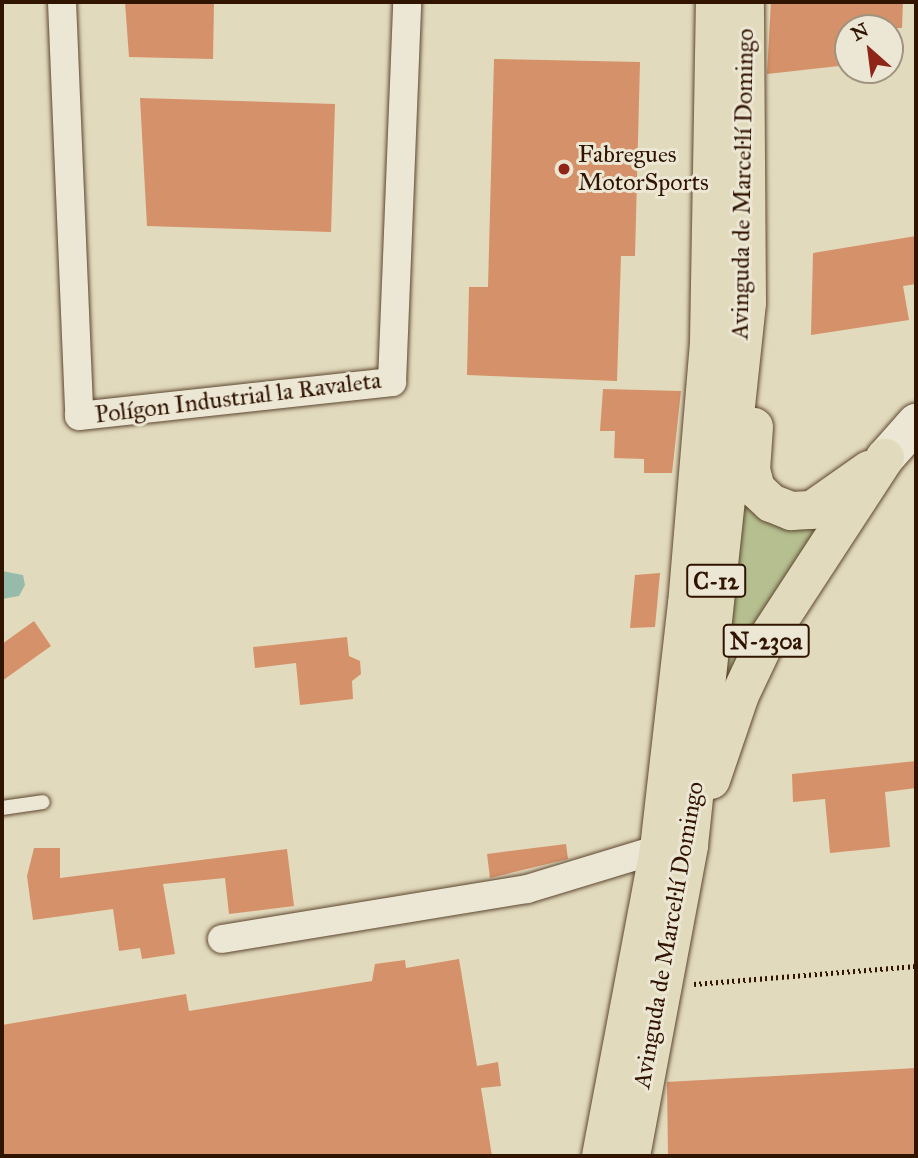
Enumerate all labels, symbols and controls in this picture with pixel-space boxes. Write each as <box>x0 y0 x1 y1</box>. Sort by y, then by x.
north arrow <box>834 14 904 84</box>
text: N <box>847 18 872 46</box>
street label: Avinguda de Marcel·lí Domingo <box>726 28 760 340</box>
place label: Fabregues MotorSports <box>578 141 709 197</box>
marker: Fabregues MotorSports <box>556 161 572 177</box>
street label: Polígon Industrial la Ravaleta <box>93 366 383 430</box>
road number: C-12 <box>684 562 748 600</box>
road number: N-230a <box>722 622 810 660</box>
street label: Avinguda de Marcel·lí Domingo <box>628 779 710 1091</box>

